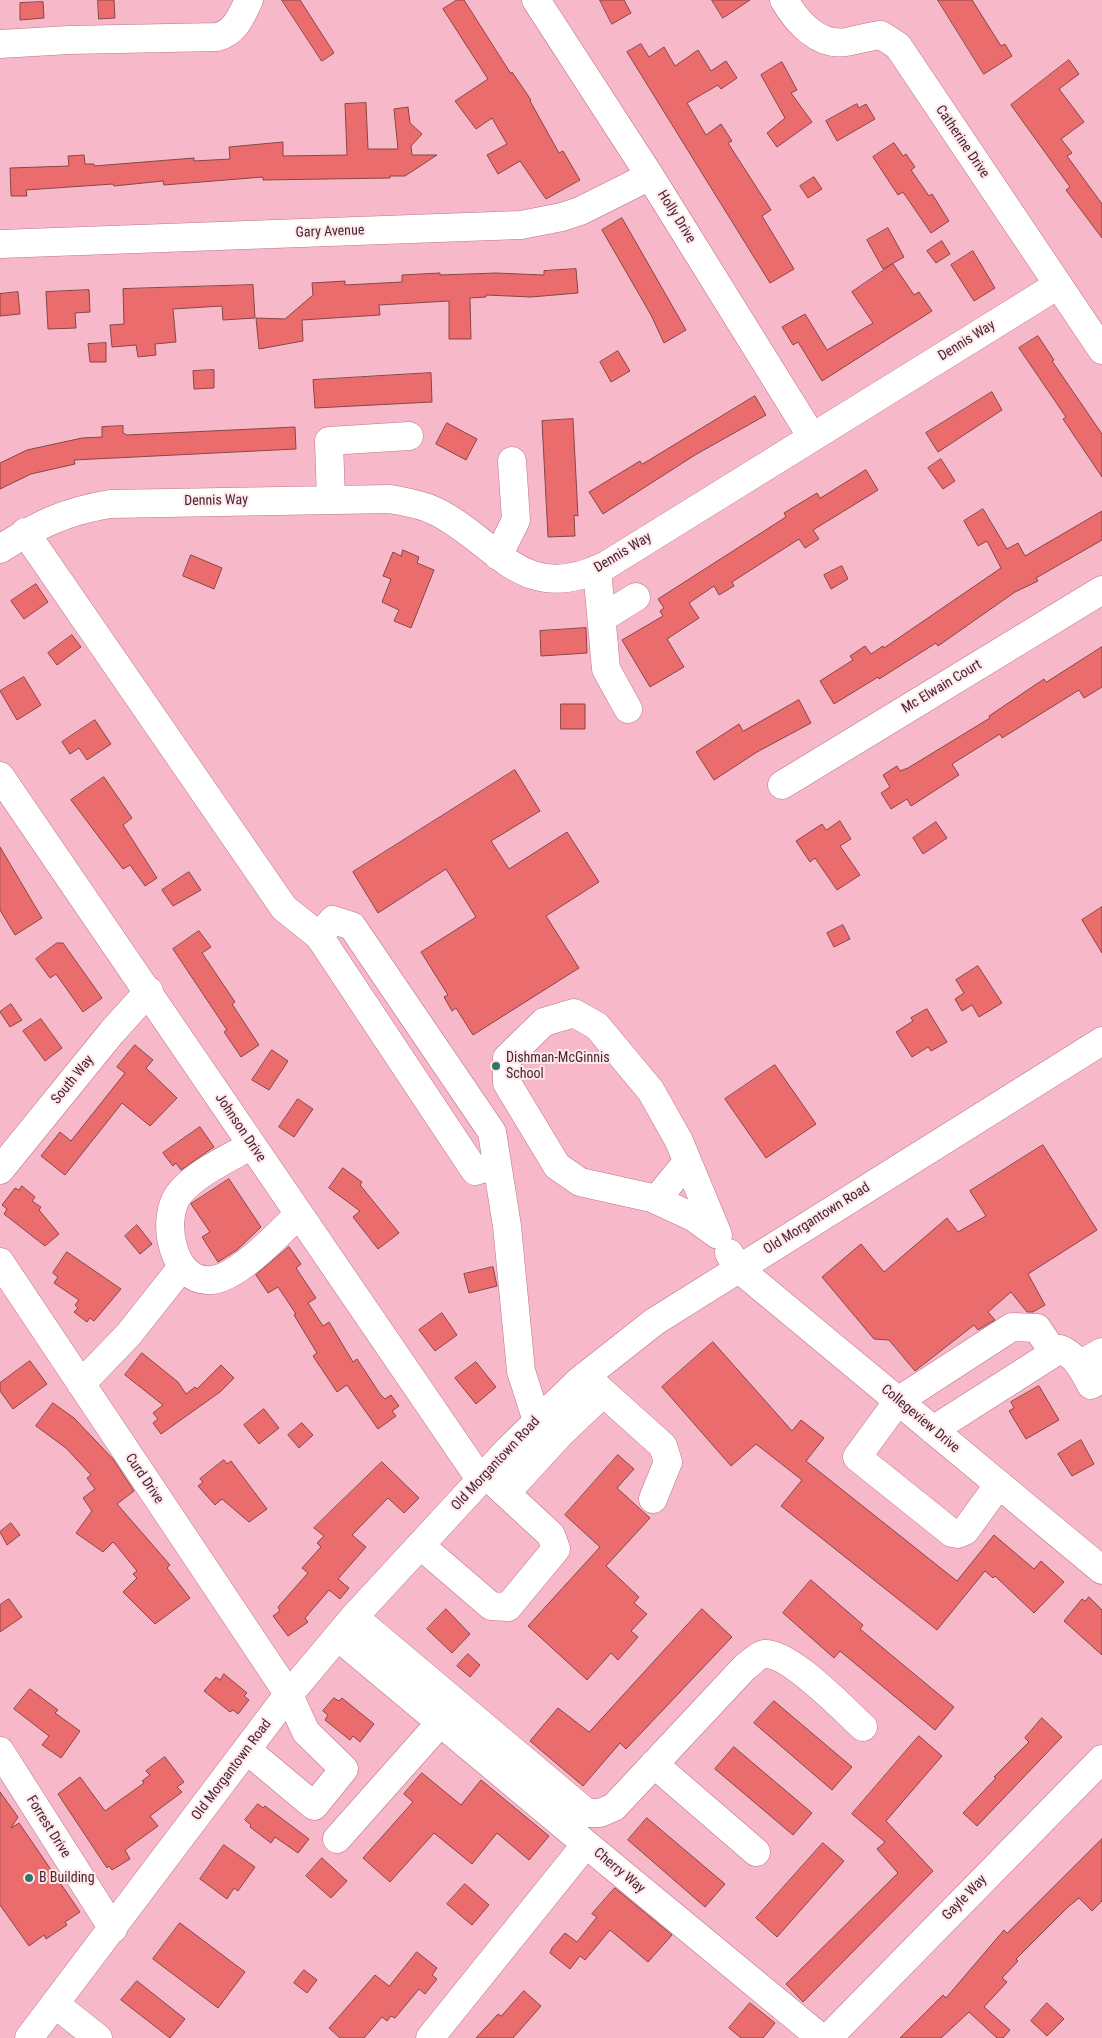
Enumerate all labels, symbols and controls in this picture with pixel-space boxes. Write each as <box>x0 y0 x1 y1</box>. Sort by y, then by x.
street label: Catherine Drive <box>932 102 992 182</box>
street label: Holly Drive <box>653 187 699 247</box>
street label: Gary Avenue <box>295 222 365 242</box>
street label: Dennis Way <box>935 317 999 365</box>
street label: Dennis Way <box>184 492 248 510</box>
street label: Dennis Way <box>591 529 655 577</box>
street label: Mc Elwain Court <box>899 657 985 717</box>
place label: Dishman-McGinnis School <box>506 1050 610 1082</box>
street label: South Way <box>48 1052 98 1108</box>
marker: Dishman-McGinnis School <box>490 1060 502 1072</box>
street label: Johnson Drive <box>211 1091 269 1165</box>
street label: Old Morgantown Road <box>761 1180 873 1258</box>
street label: Collegeview Drive <box>877 1381 963 1457</box>
street label: Old Morgantown Road <box>448 1414 544 1514</box>
street label: Curd Drive <box>121 1451 167 1507</box>
street label: Old Morgantown Road <box>189 1716 275 1824</box>
street label: Forrest Drive <box>22 1793 74 1861</box>
street label: Cherry Way <box>590 1845 648 1897</box>
place label: B Building <box>39 1870 95 1886</box>
marker: B Building <box>23 1872 35 1884</box>
street label: Gayle Way <box>939 1872 991 1924</box>

